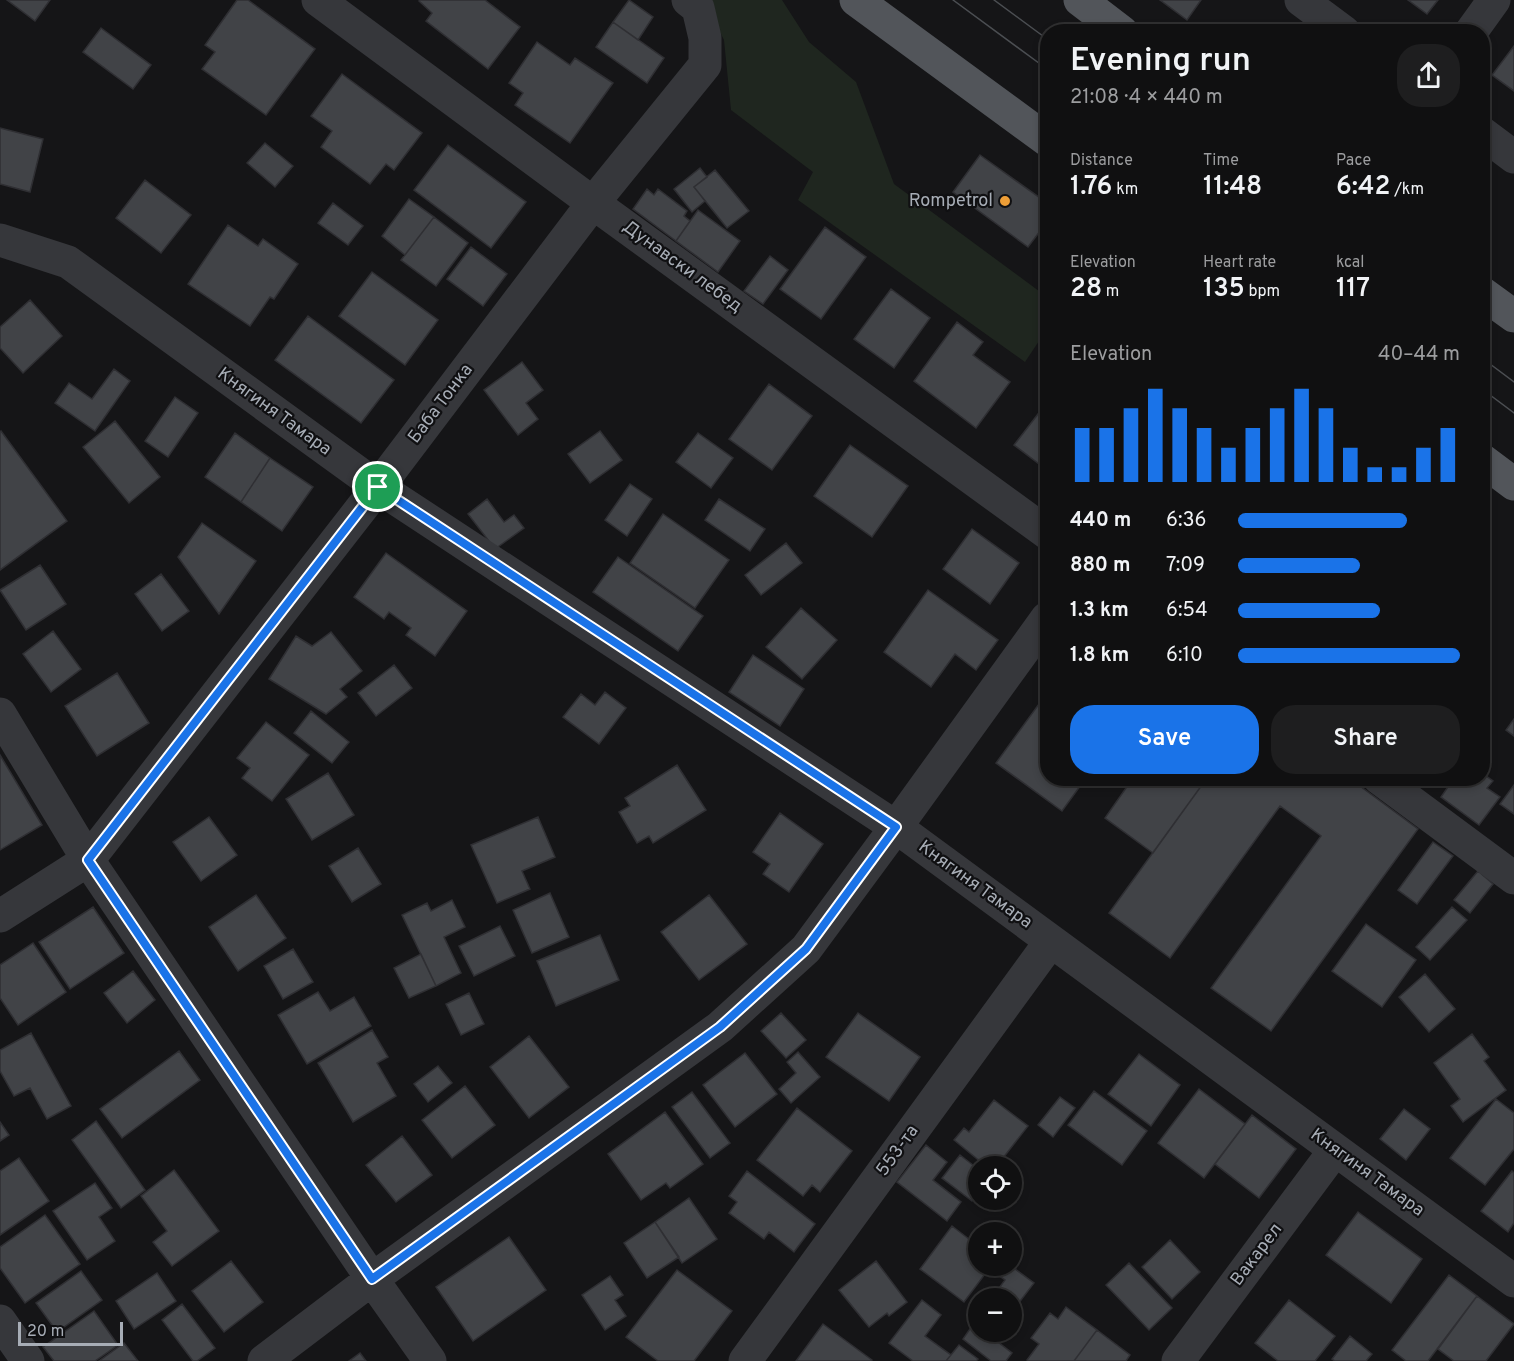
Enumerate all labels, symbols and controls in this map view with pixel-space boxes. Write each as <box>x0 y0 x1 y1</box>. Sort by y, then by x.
text: Evening run <box>1070 41 1251 83</box>
button: share <box>1397 44 1460 107</box>
text: 21:08 · 4 × 440 m <box>1070 85 1223 111</box>
text: Distance <box>1070 151 1133 171</box>
text: Time <box>1203 151 1239 171</box>
text: Pace <box>1336 151 1371 171</box>
text: 1.76 <box>1070 171 1112 204</box>
text: 11:48 <box>1203 171 1262 204</box>
text: 6:42 <box>1336 171 1390 204</box>
text: km <box>1112 180 1138 200</box>
text: /km <box>1390 180 1424 200</box>
place label: Rompetrol <box>909 190 993 213</box>
marker: Rompetrol <box>998 194 1012 208</box>
street label: Дунавски лебед <box>618 216 746 318</box>
text: Elevation <box>1070 253 1136 273</box>
text: Heart rate <box>1203 253 1276 273</box>
text: kcal <box>1336 253 1364 273</box>
text: 28 <box>1070 273 1102 306</box>
text: 135 <box>1203 273 1245 306</box>
text: 117 <box>1336 273 1370 306</box>
text: m <box>1102 282 1119 302</box>
text: bpm <box>1245 282 1280 302</box>
text: Elevation <box>1070 342 1152 368</box>
text: 40–44 m <box>1378 342 1460 368</box>
street label: Баба Тонка <box>403 359 479 449</box>
street label: Княгиня Тамара <box>212 363 336 461</box>
pin <box>352 461 403 512</box>
icon: arrive <box>361 470 394 503</box>
text: 440 m <box>1070 508 1131 534</box>
text: 6:36 <box>1166 508 1206 534</box>
text: 880 m <box>1070 553 1131 579</box>
text: 7:09 <box>1166 553 1205 579</box>
text: 1.3 km <box>1070 598 1129 624</box>
text: 6:54 <box>1166 598 1208 624</box>
text: 1.8 km <box>1070 643 1129 669</box>
text: 6:10 <box>1166 643 1203 669</box>
button: Save <box>1070 705 1259 774</box>
button: Share <box>1271 705 1460 774</box>
street label: Княгиня Тамара <box>913 836 1037 934</box>
street label: 553-та <box>872 1121 924 1181</box>
street label: Княгиня Тамара <box>1305 1124 1429 1222</box>
map controls <box>968 1156 1022 1342</box>
button: locate <box>968 1156 1022 1210</box>
street label: Вакарел <box>1226 1219 1288 1291</box>
button: + <box>968 1222 1022 1276</box>
button: − <box>968 1288 1022 1342</box>
scale bar <box>18 1319 123 1346</box>
text: 20 m <box>27 1322 64 1342</box>

